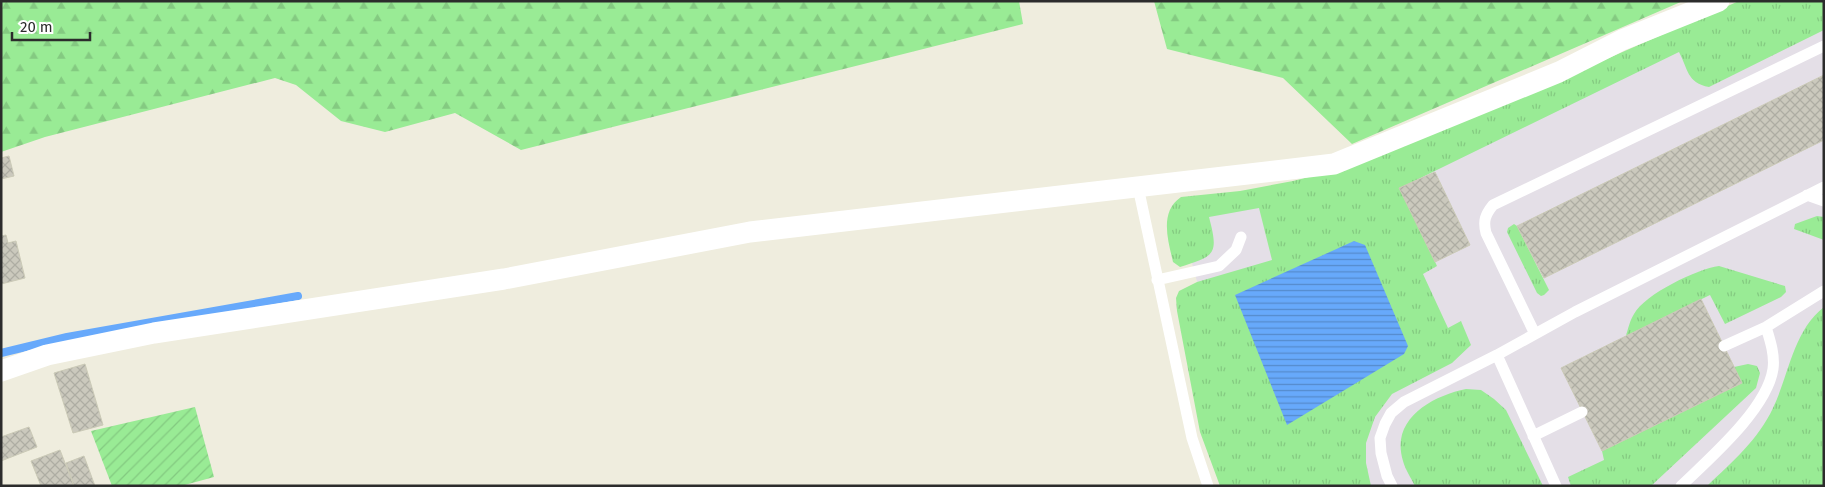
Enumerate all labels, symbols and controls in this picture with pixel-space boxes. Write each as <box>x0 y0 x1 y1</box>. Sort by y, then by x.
scale bar <box>12 10 90 42</box>
text: 20 m <box>20 18 53 36</box>

